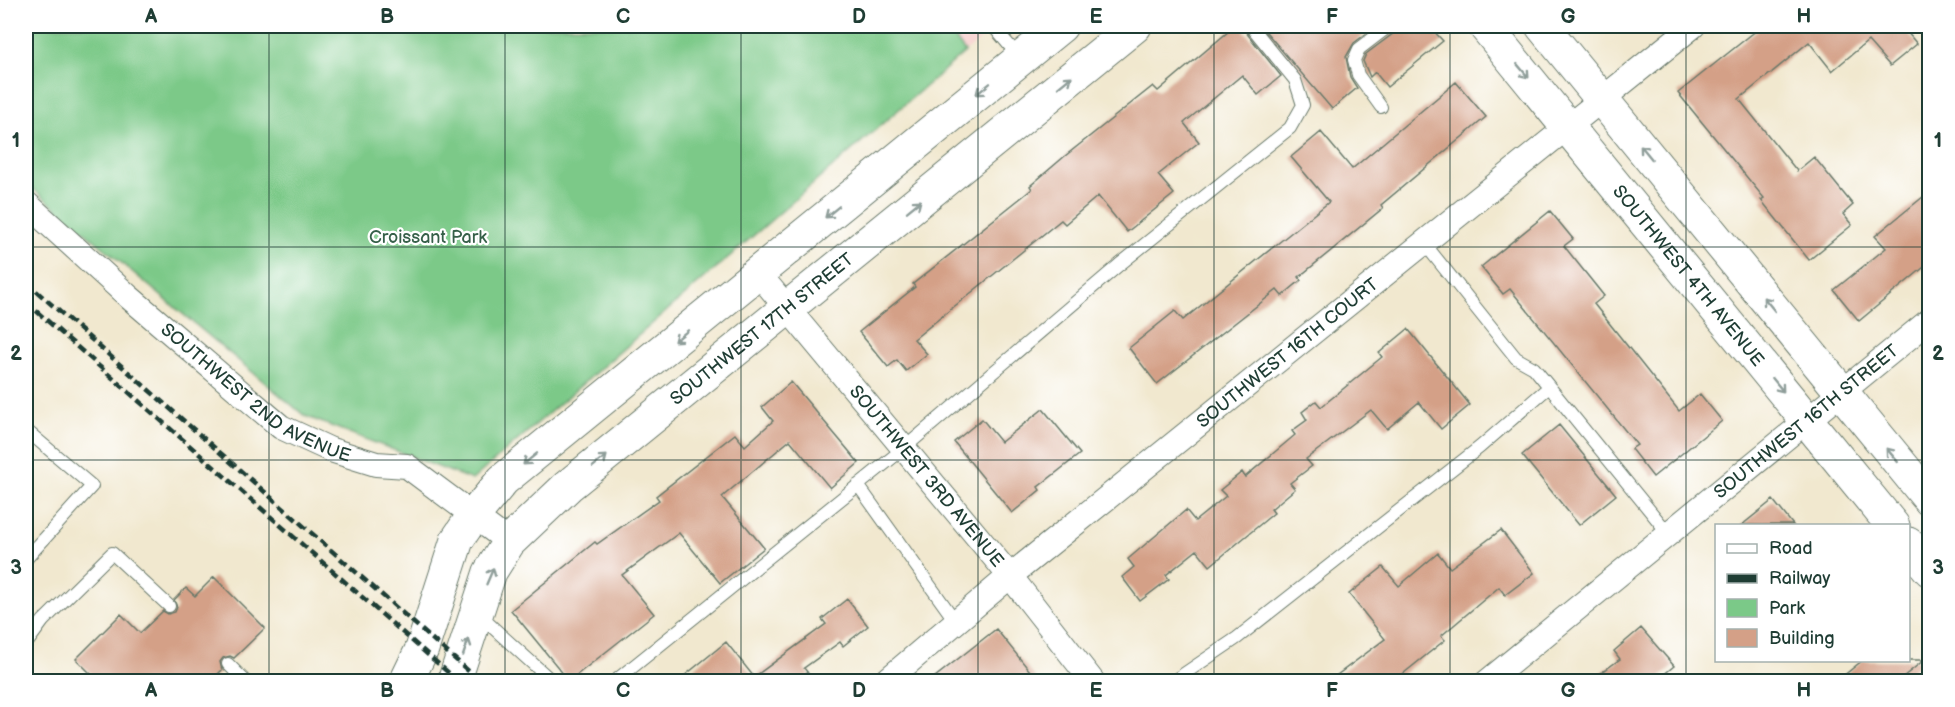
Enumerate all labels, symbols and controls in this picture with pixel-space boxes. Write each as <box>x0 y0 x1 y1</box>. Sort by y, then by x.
text: A <box>144 5 158 29</box>
text: B <box>380 5 394 29</box>
text: C <box>616 5 630 29</box>
text: D <box>852 5 866 29</box>
text: E <box>1090 5 1103 29</box>
text: F <box>1326 5 1338 29</box>
text: G <box>1561 5 1576 29</box>
text: H <box>1797 5 1811 29</box>
one-way arrow <box>1516 62 1529 78</box>
one-way arrow <box>1057 76 1073 89</box>
one-way arrow <box>976 82 991 96</box>
text: 1 <box>12 129 20 153</box>
text: 1 <box>1934 129 1942 153</box>
one-way arrow <box>1639 144 1652 160</box>
street label: SOUTHWEST 4TH AVENUE <box>1609 181 1769 370</box>
one-way arrow <box>906 199 922 212</box>
one-way arrow <box>824 206 840 219</box>
park label: Croissant Park <box>369 227 487 248</box>
street label: SOUTHWEST 17TH STREET <box>666 248 858 409</box>
street label: SOUTHWEST 16TH COURT <box>1192 273 1382 432</box>
one-way arrow <box>1762 296 1775 312</box>
street label: SOUTHWEST 2ND AVENUE <box>157 319 354 466</box>
one-way arrow <box>673 329 689 342</box>
street label: SOUTHWEST 16TH STREET <box>1710 340 1903 503</box>
text: 2 <box>10 342 22 366</box>
text: 2 <box>1932 342 1944 366</box>
one-way arrow <box>1772 376 1785 392</box>
street label: SOUTHWEST 3RD AVENUE <box>845 381 1008 571</box>
one-way arrow <box>1885 448 1899 463</box>
one-way arrow <box>522 452 538 465</box>
one-way arrow <box>591 454 607 467</box>
legend <box>1715 524 1910 662</box>
text: Road <box>1769 538 1813 559</box>
text: 3 <box>10 556 22 580</box>
text: 3 <box>1932 556 1944 580</box>
one-way arrow <box>485 567 496 585</box>
text: Railway <box>1769 568 1831 589</box>
text: Park <box>1769 598 1805 619</box>
text: Building <box>1769 628 1835 649</box>
one-way arrow <box>462 638 473 657</box>
text: A <box>144 679 158 703</box>
text: B <box>380 679 394 703</box>
text: C <box>616 679 630 703</box>
text: D <box>852 679 866 703</box>
text: E <box>1090 679 1103 703</box>
text: F <box>1326 679 1338 703</box>
text: G <box>1561 679 1576 703</box>
text: H <box>1797 679 1811 703</box>

